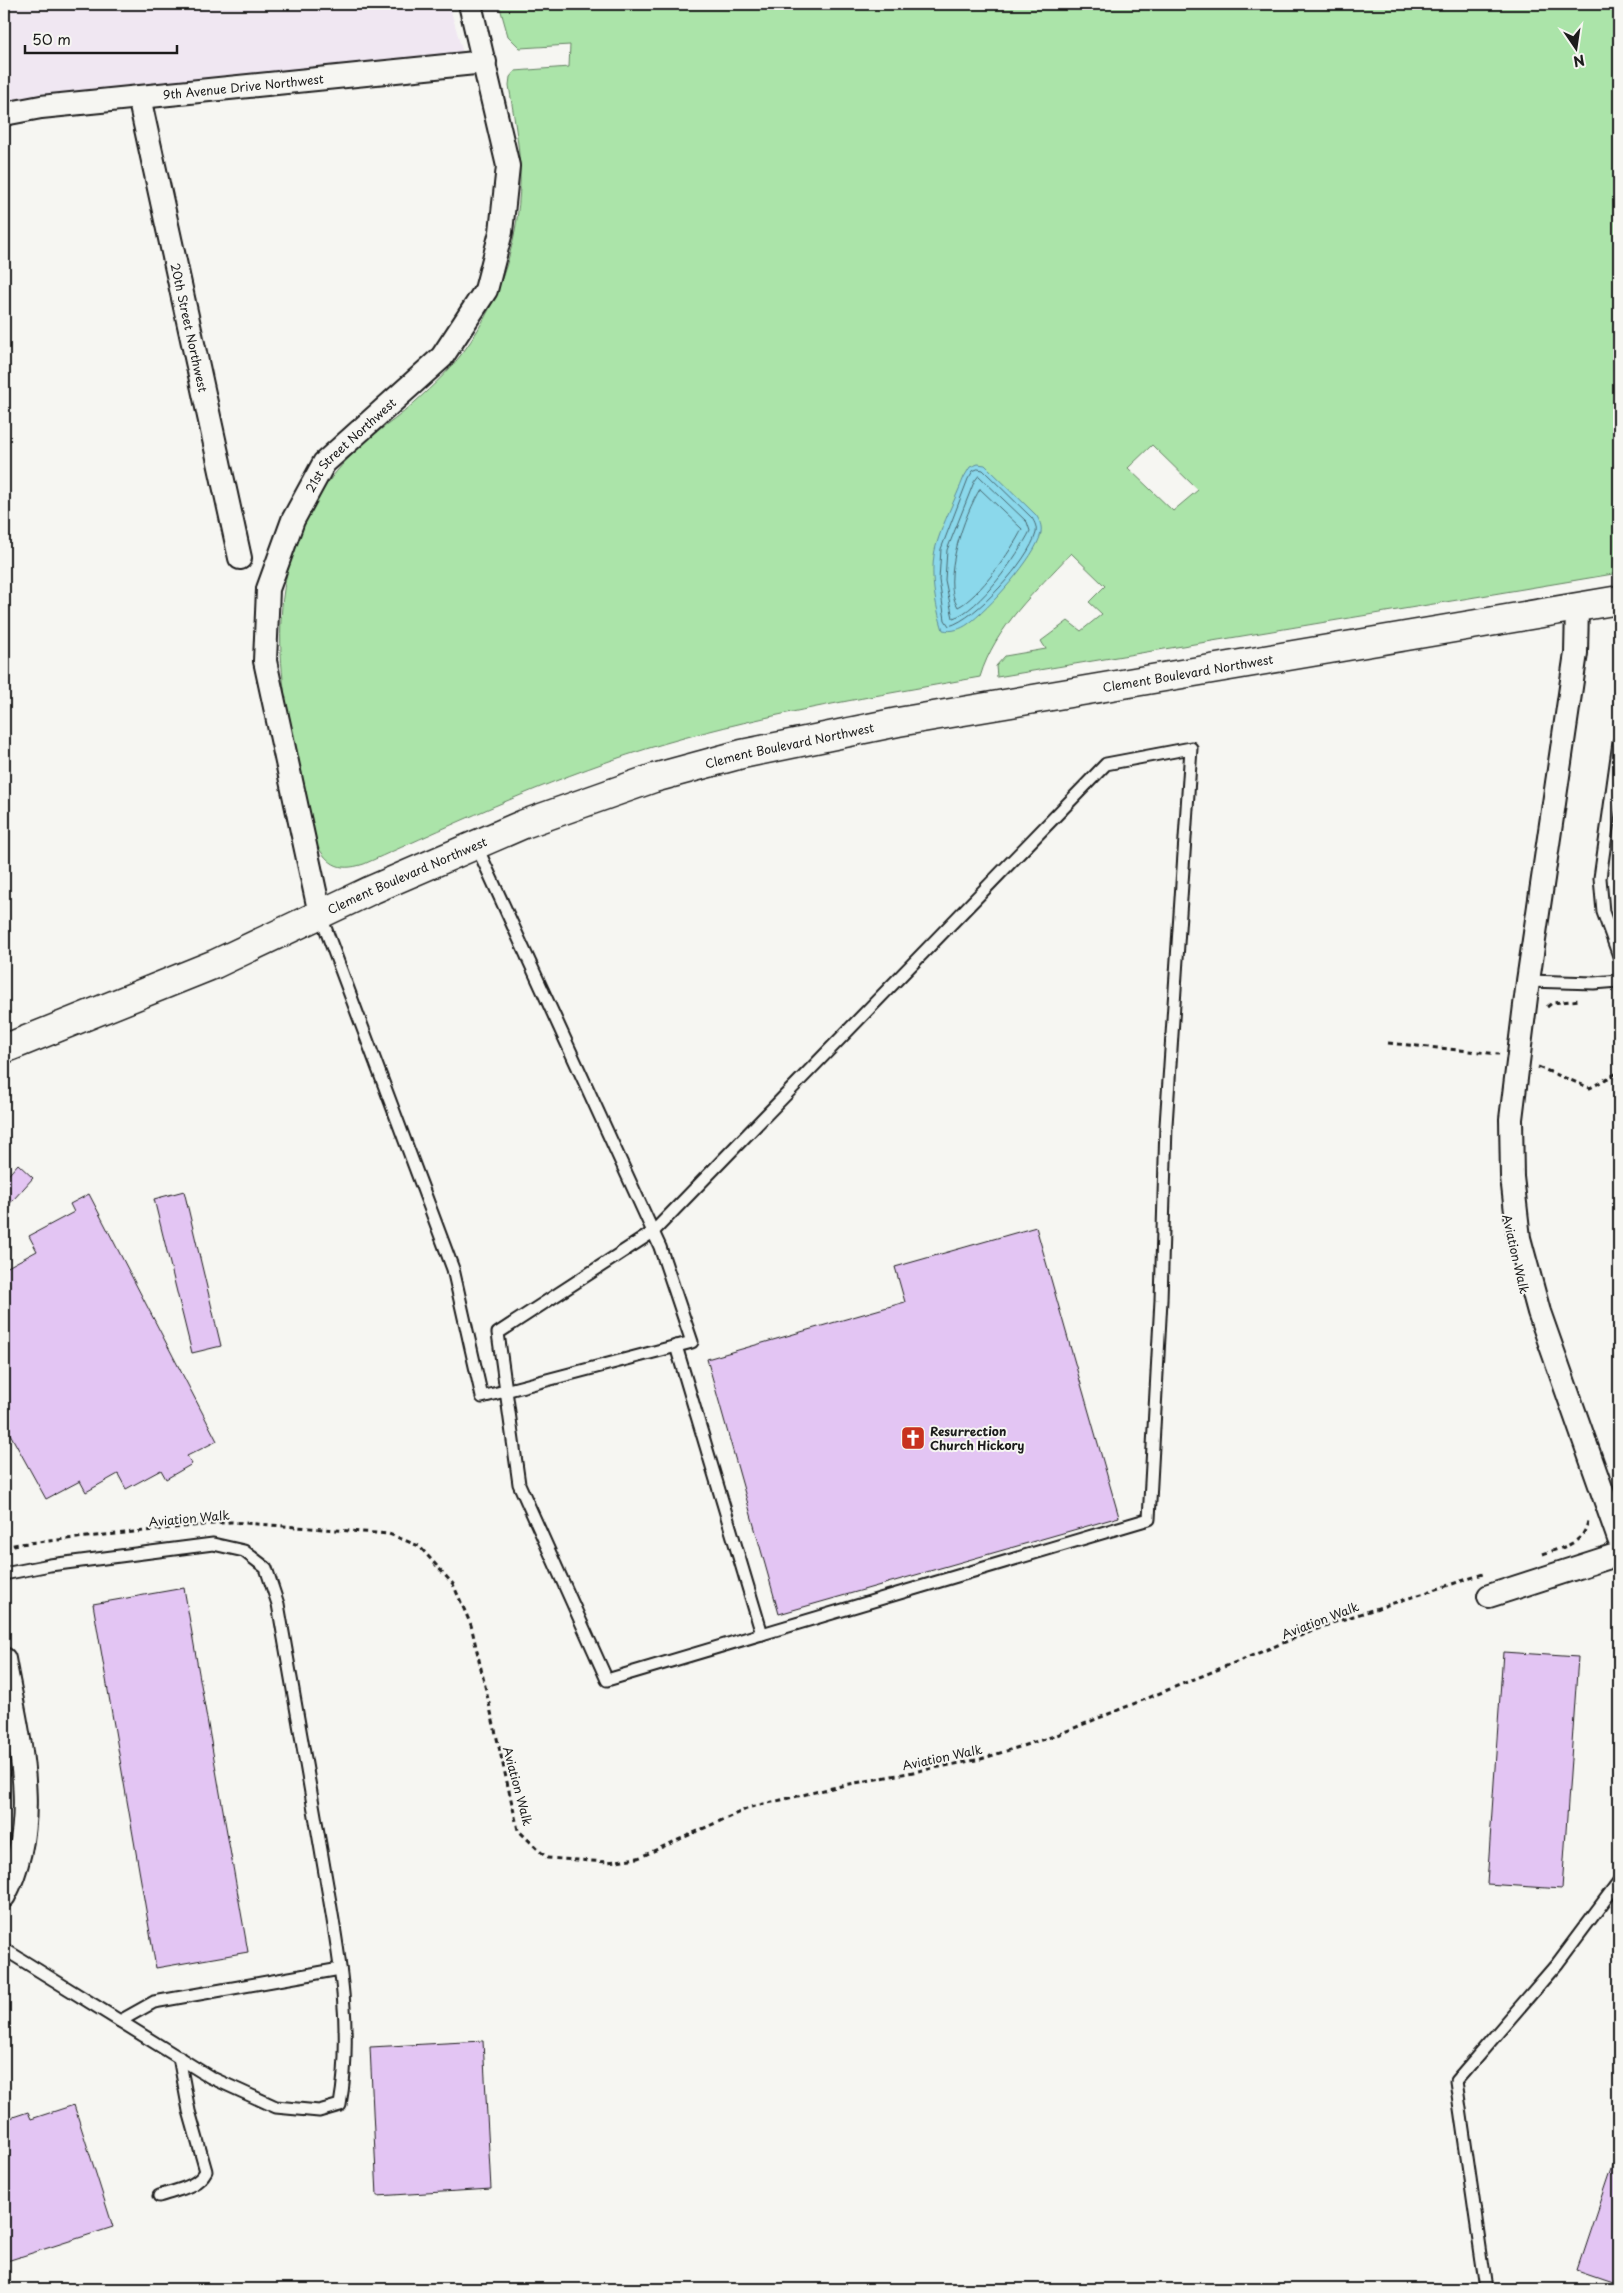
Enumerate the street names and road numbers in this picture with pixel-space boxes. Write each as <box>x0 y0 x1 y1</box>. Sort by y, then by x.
street label: 9th Avenue Drive Northwest <box>162 69 325 104</box>
street label: 20th Street Northwest <box>167 261 212 394</box>
street label: 21st Street Northwest <box>301 394 400 495</box>
street label: Clement Boulevard Northwest <box>1101 650 1275 696</box>
street label: Clement Boulevard Northwest <box>703 718 876 773</box>
street label: Clement Boulevard Northwest <box>324 832 490 918</box>
street label: Aviation Walk <box>1498 1212 1534 1296</box>
street label: Aviation Walk <box>148 1505 230 1531</box>
street label: Aviation Walk <box>1279 1597 1361 1643</box>
street label: Aviation Walk <box>900 1740 984 1774</box>
street label: Aviation Walk <box>499 1744 537 1828</box>

